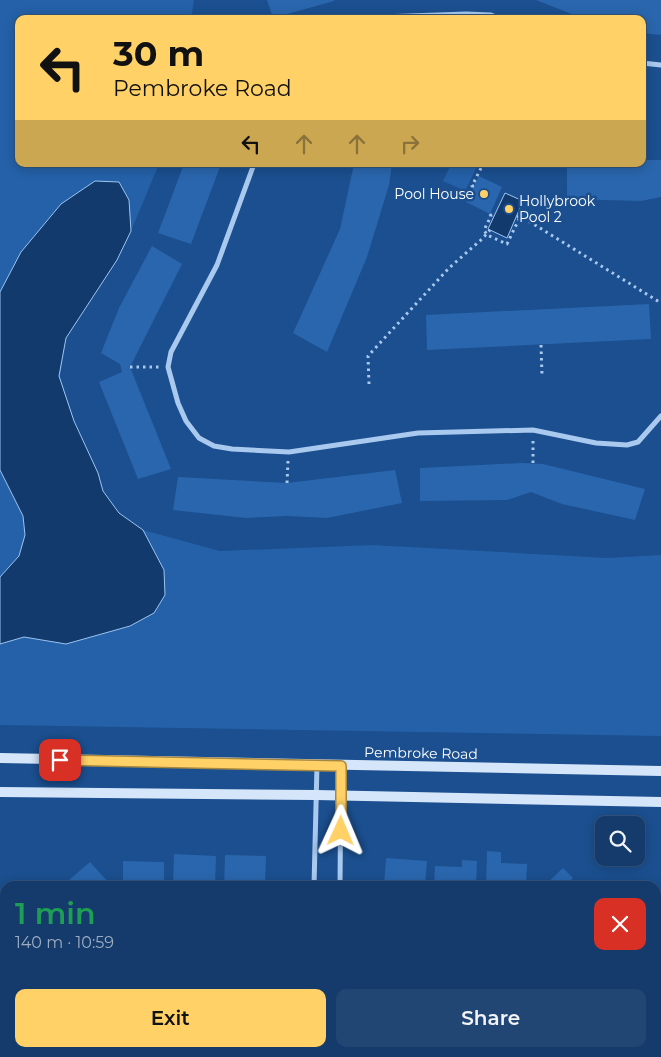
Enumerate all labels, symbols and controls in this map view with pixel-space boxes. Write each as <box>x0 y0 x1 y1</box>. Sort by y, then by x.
text: 30 m <box>113 32 204 75</box>
icon: left <box>30 35 95 100</box>
text: Pembroke Road <box>113 75 292 102</box>
icon: left <box>237 130 265 158</box>
icon: ahead <box>290 130 318 158</box>
icon: ahead <box>343 130 371 158</box>
icon: right <box>396 130 424 158</box>
place label: Pool House <box>394 185 474 203</box>
marker: Pool House <box>478 188 490 200</box>
place label: Hollybrook Pool 2 <box>519 192 596 226</box>
marker: Hollybrook Pool 2 <box>503 203 515 215</box>
pin <box>39 739 81 781</box>
street label: Pembroke Road <box>364 743 478 763</box>
icon: arrive <box>46 746 74 774</box>
position arrow <box>314 804 366 856</box>
map controls <box>595 816 645 866</box>
button: search <box>595 816 645 866</box>
text: 1 min <box>15 895 96 932</box>
button: close <box>594 898 646 950</box>
text: 140 m · 10:59 <box>15 933 114 952</box>
button: Exit <box>15 989 326 1047</box>
button: Share <box>336 989 646 1047</box>

